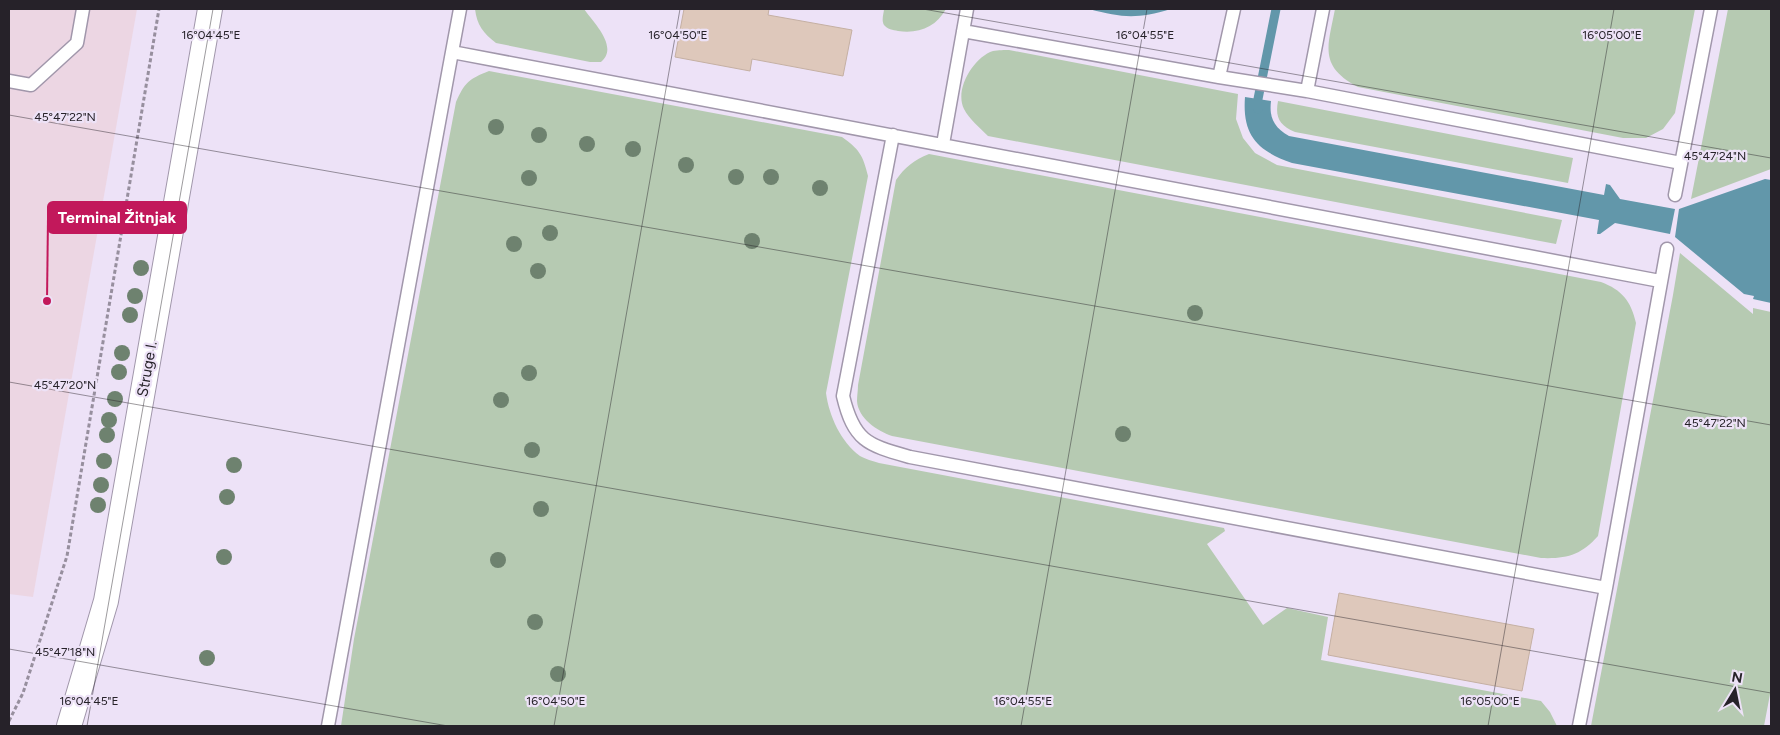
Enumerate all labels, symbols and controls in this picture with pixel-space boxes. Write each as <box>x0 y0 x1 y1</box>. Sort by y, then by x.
text: 16°04'45"E <box>181 28 241 42</box>
text: 16°04'50"E <box>648 28 708 42</box>
text: 16°04'55"E <box>1116 28 1174 42</box>
text: 16°05'00"E <box>1582 28 1642 42</box>
text: 45°47'22"N <box>34 110 96 124</box>
text: 45°47'24"N <box>1684 149 1746 163</box>
callout: Terminal Žitnjak <box>48 202 186 233</box>
text: Terminal Žitnjak <box>58 208 177 227</box>
street label: Struge I. <box>133 340 161 398</box>
text: 45°47'20"N <box>34 378 96 392</box>
text: 45°47'22"N <box>1684 416 1746 430</box>
text: 45°47'18"N <box>35 645 95 659</box>
north arrow <box>1710 665 1760 715</box>
text: N <box>1730 668 1744 687</box>
text: 16°04'45"E <box>59 694 119 708</box>
text: 16°04'50"E <box>526 694 586 708</box>
text: 16°04'55"E <box>994 694 1052 708</box>
text: 16°05'00"E <box>1460 694 1520 708</box>

